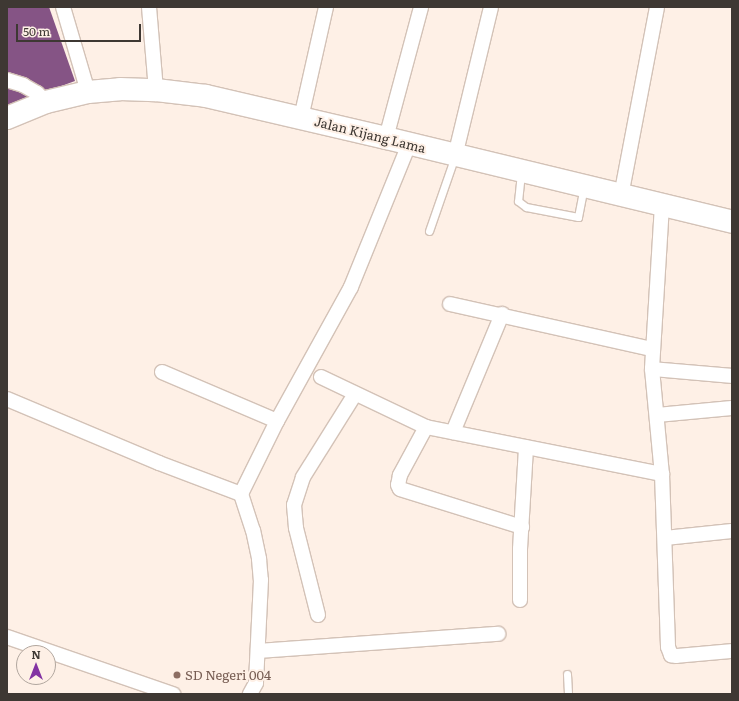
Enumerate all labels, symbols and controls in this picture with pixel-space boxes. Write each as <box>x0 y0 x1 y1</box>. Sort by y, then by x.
scale bar <box>18 16 143 42</box>
text: 50 m <box>23 22 50 40</box>
street label: Jalan Kijang Lama <box>313 114 427 156</box>
north arrow <box>16 645 56 685</box>
text: N <box>31 646 41 662</box>
place label: SD Negeri 004 <box>185 667 271 683</box>
marker: SD Negeri 004 <box>172 670 182 680</box>

